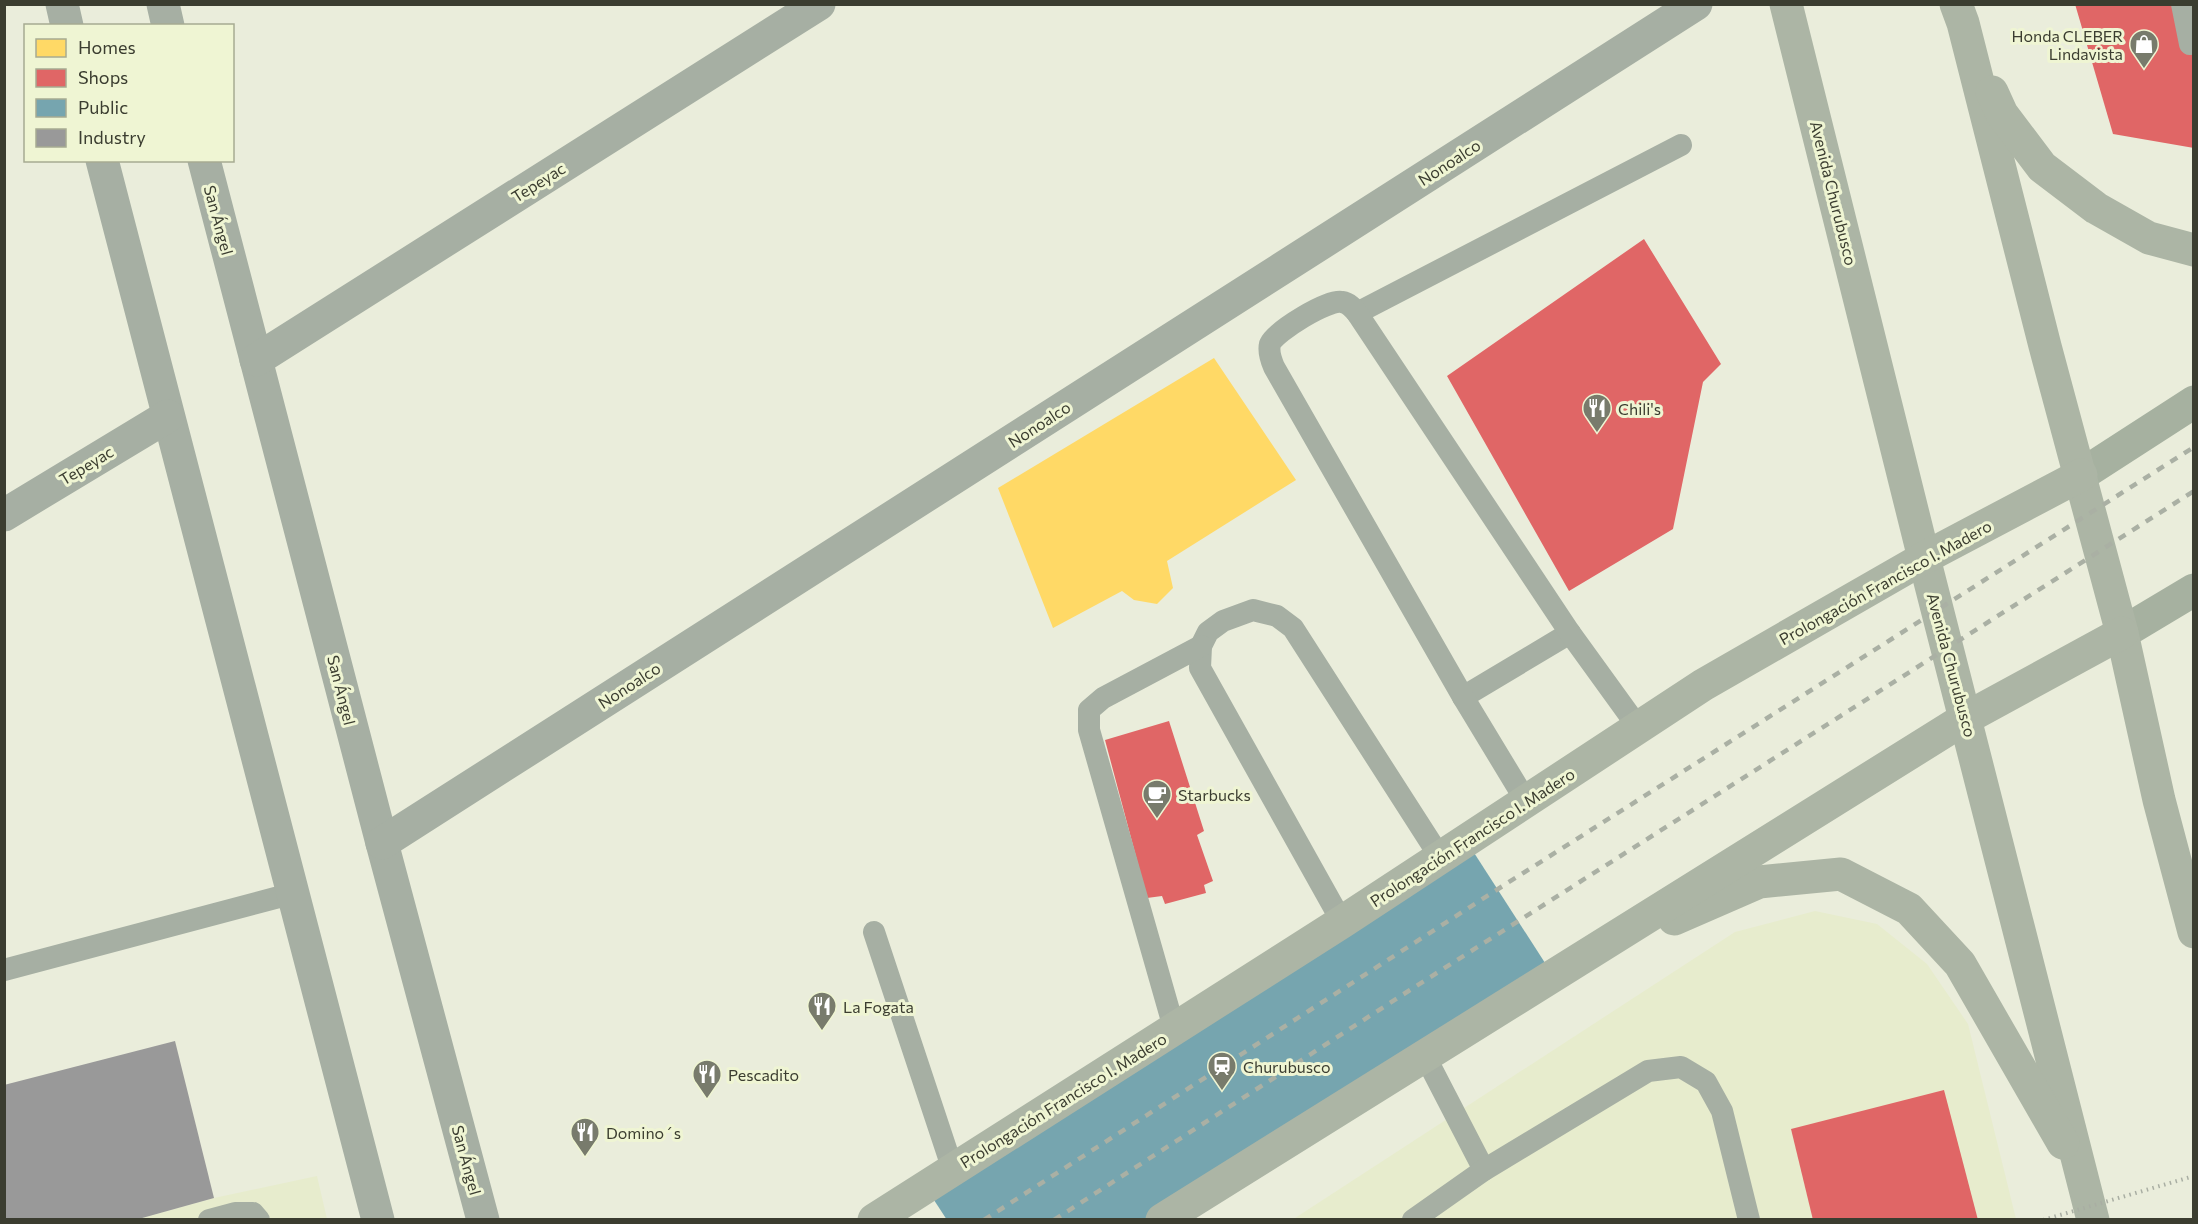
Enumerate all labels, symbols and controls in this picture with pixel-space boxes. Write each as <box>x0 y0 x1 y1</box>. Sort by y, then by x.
legend <box>24 24 234 162</box>
place label: Honda CLEBER Lindavista <box>2011 26 2123 63</box>
shop icon: Honda CLEBER Lindavista <box>2128 28 2160 70</box>
text: Homes <box>78 36 136 58</box>
text: Shops <box>78 66 128 88</box>
text: Public <box>78 96 128 118</box>
street label: Avenida Churubusco <box>1807 119 1861 267</box>
text: Industry <box>78 126 146 148</box>
street label: Nonoalco <box>1414 135 1484 189</box>
street label: Tepeyac <box>508 158 568 206</box>
street label: San Ángel <box>201 183 237 257</box>
restaurant icon: Chili's <box>1581 392 1613 434</box>
street label: Nonoalco <box>1004 397 1074 451</box>
place label: Chili's <box>1618 399 1661 418</box>
street label: Tepeyac <box>56 441 116 488</box>
street label: Prolongación Francisco I. Madero <box>1775 516 1995 648</box>
street label: Avenida Churubusco <box>1924 591 1980 739</box>
street label: San Ángel <box>324 653 360 727</box>
street label: Nonoalco <box>594 658 664 712</box>
street label: Prolongación Francisco I. Madero <box>1366 764 1578 910</box>
cafe icon: Starbucks <box>1141 778 1173 820</box>
place label: Starbucks <box>1178 785 1251 804</box>
restaurant icon: La Fogata <box>806 990 838 1032</box>
place label: La Fogata <box>843 997 914 1016</box>
street label: Prolongación Francisco I. Madero <box>956 1028 1170 1172</box>
station icon: Churubusco <box>1206 1050 1238 1092</box>
place label: Churubusco <box>1243 1057 1331 1076</box>
restaurant icon: Pescadito <box>691 1058 723 1100</box>
place label: Pescadito <box>728 1065 799 1084</box>
restaurant icon: Domino´s <box>569 1116 601 1158</box>
street label: San Ángel <box>449 1123 485 1197</box>
place label: Domino´s <box>606 1123 681 1142</box>

